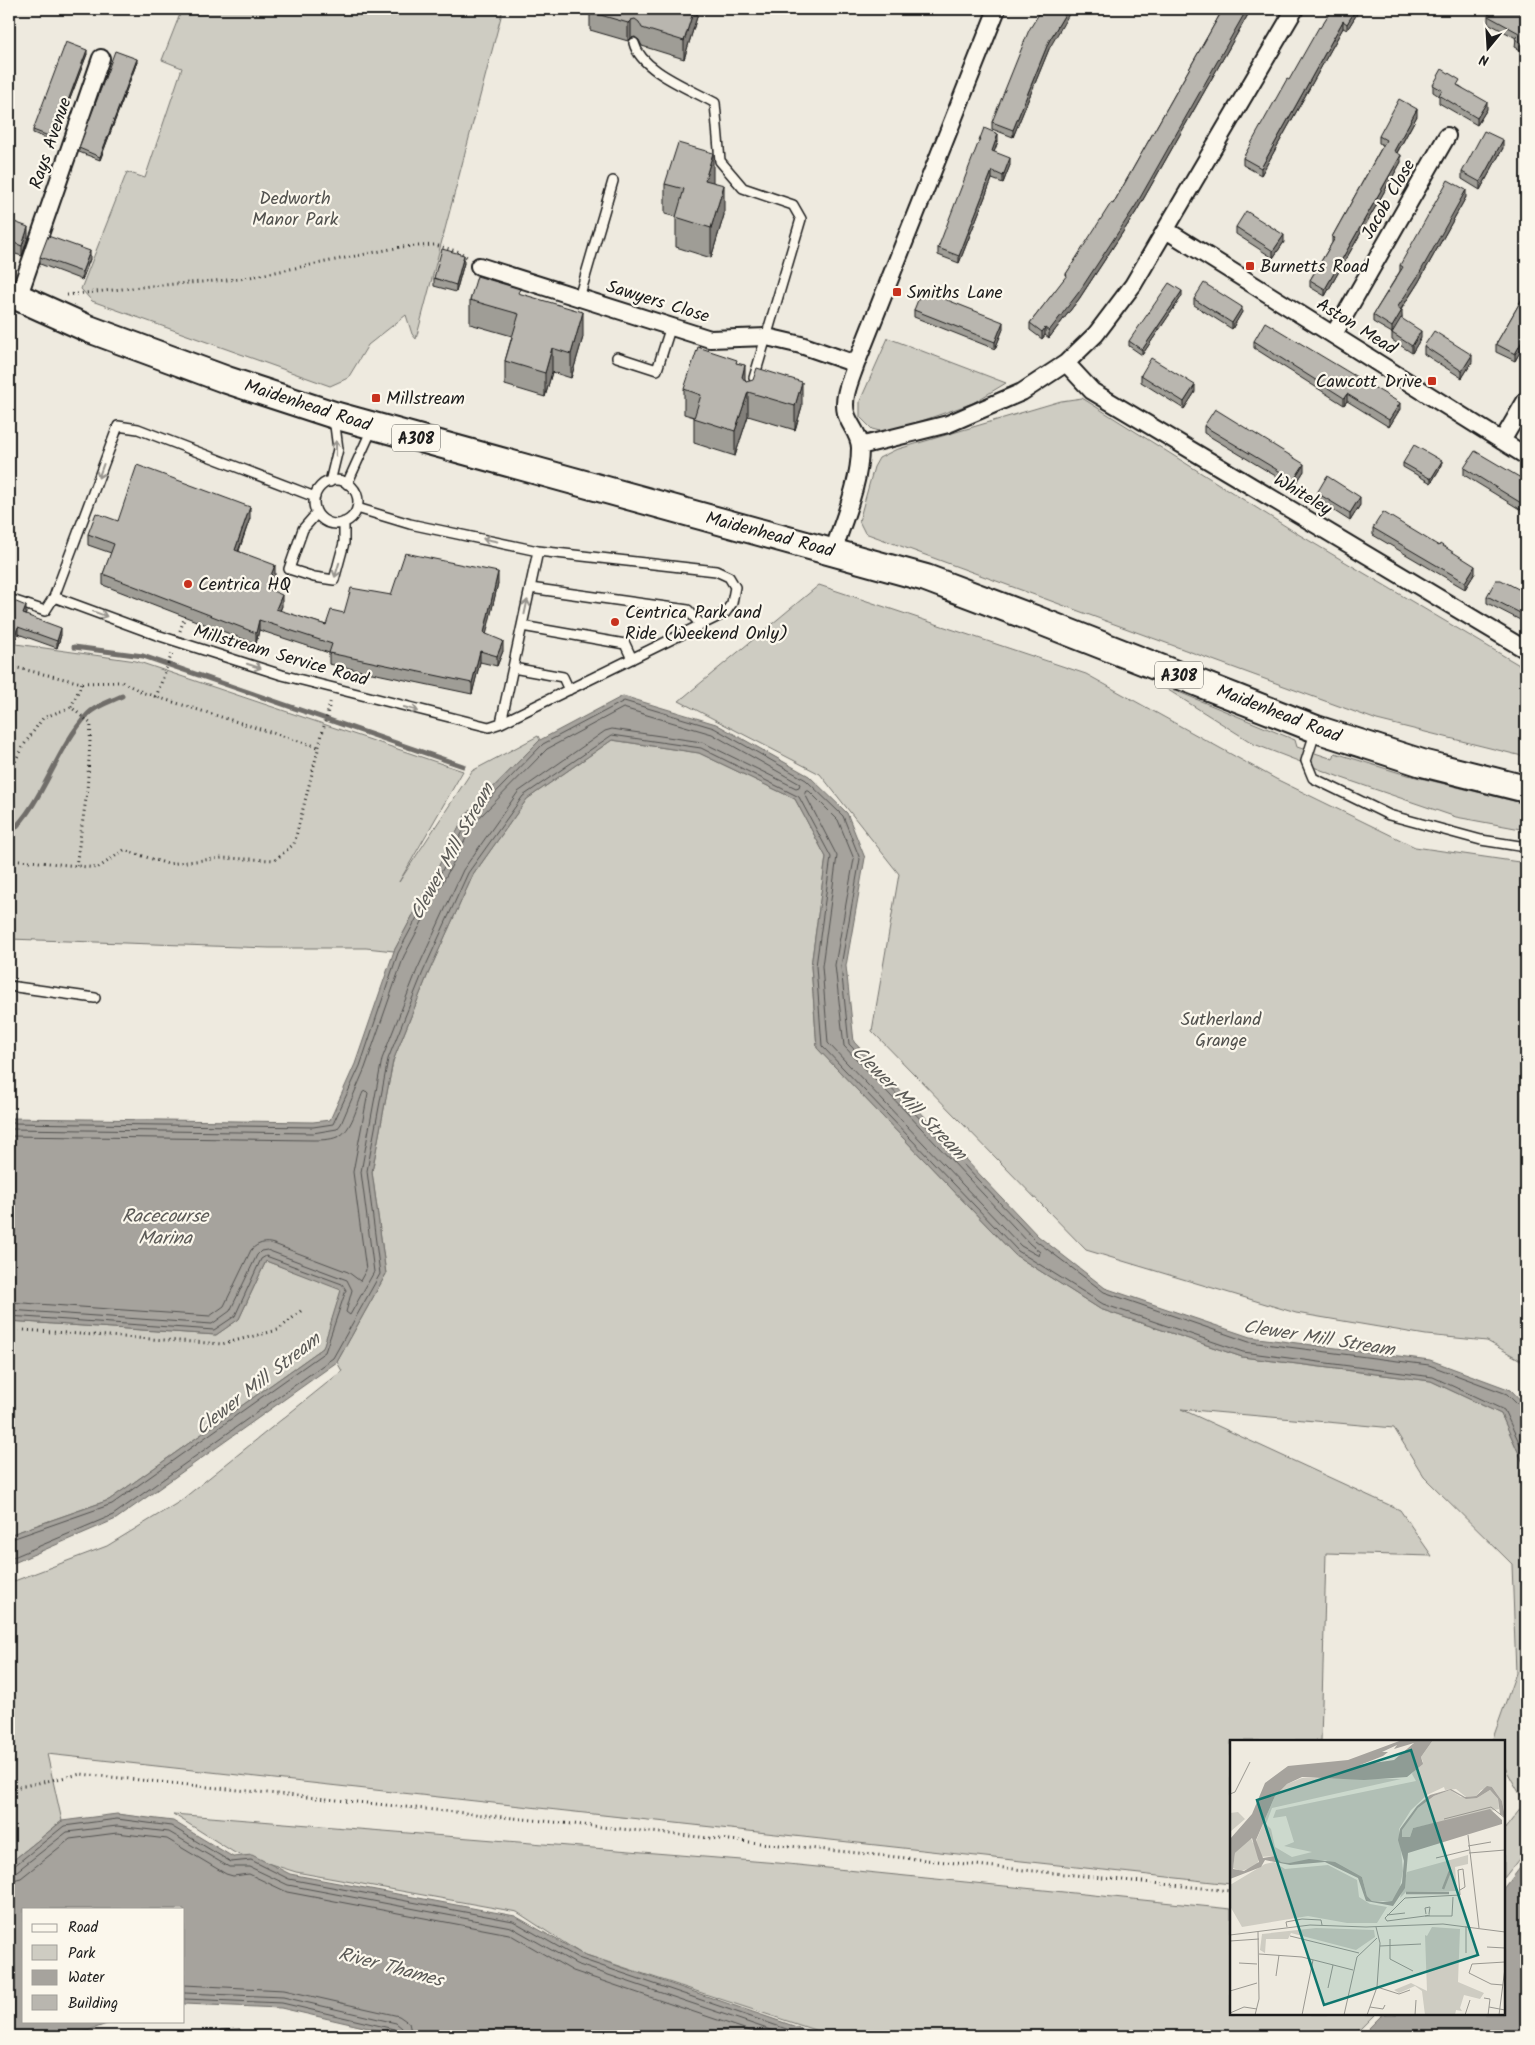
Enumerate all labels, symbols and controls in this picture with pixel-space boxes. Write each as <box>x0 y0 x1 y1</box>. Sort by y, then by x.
north arrow <box>1462 22 1512 72</box>
text: N <box>1477 48 1492 71</box>
street label: Rays Avenue <box>22 94 81 193</box>
street label: Jacob Close <box>1355 154 1424 245</box>
park label: Dedworth Manor Park <box>252 185 339 235</box>
place label: Burnetts Road <box>1260 253 1370 282</box>
marker: Burnetts Road <box>1244 260 1256 272</box>
street label: Sawyers Close <box>602 273 713 332</box>
place label: Smiths Lane <box>907 279 1003 308</box>
marker: Smiths Lane <box>891 286 903 298</box>
street label: Aston Mead <box>1310 291 1403 364</box>
place label: Cawcott Drive <box>1316 368 1422 397</box>
street label: Maidenhead Road <box>240 372 376 441</box>
marker: Cawcott Drive <box>1426 375 1438 387</box>
place label: Millstream <box>386 385 465 414</box>
marker: Millstream <box>370 392 382 404</box>
road number: A308 <box>392 424 440 452</box>
one-way arrow <box>332 441 341 457</box>
one-way arrow <box>96 463 105 478</box>
street label: Whiteley <box>1267 466 1338 524</box>
street label: Maidenhead Road <box>702 504 838 567</box>
one-way arrow <box>483 535 499 545</box>
one-way arrow <box>331 562 341 578</box>
place label: Centrica HQ <box>198 571 291 600</box>
marker: Centrica HQ <box>182 578 194 590</box>
one-way arrow <box>522 599 531 615</box>
place label: Centrica Park and Ride (Weekend Only) <box>625 599 788 649</box>
one-way arrow <box>92 610 107 619</box>
marker: Centrica Park and Ride (Weekend Only) <box>609 616 621 628</box>
street label: Millstream Service Road <box>190 618 373 696</box>
one-way arrow <box>246 662 262 672</box>
road number: A308 <box>1155 662 1203 688</box>
street label: Maidenhead Road <box>1212 677 1346 752</box>
one-way arrow <box>402 705 418 714</box>
water label: Clewer Mill Stream <box>403 776 504 926</box>
park label: Sutherland Grange <box>1181 1006 1262 1056</box>
water label: Clewer Mill Stream <box>844 1039 974 1169</box>
water label: Racecourse Marina <box>122 1202 211 1254</box>
water label: Clewer Mill Stream <box>1241 1312 1398 1366</box>
water label: Clewer Mill Stream <box>189 1325 329 1443</box>
inset map <box>1230 1740 1505 2015</box>
legend <box>22 1908 185 2022</box>
text: Road <box>68 1916 99 1940</box>
water label: River Thames <box>335 1940 448 1997</box>
text: Park <box>68 1942 96 1966</box>
text: Water <box>68 1966 105 1990</box>
text: Building <box>68 1992 118 2016</box>

